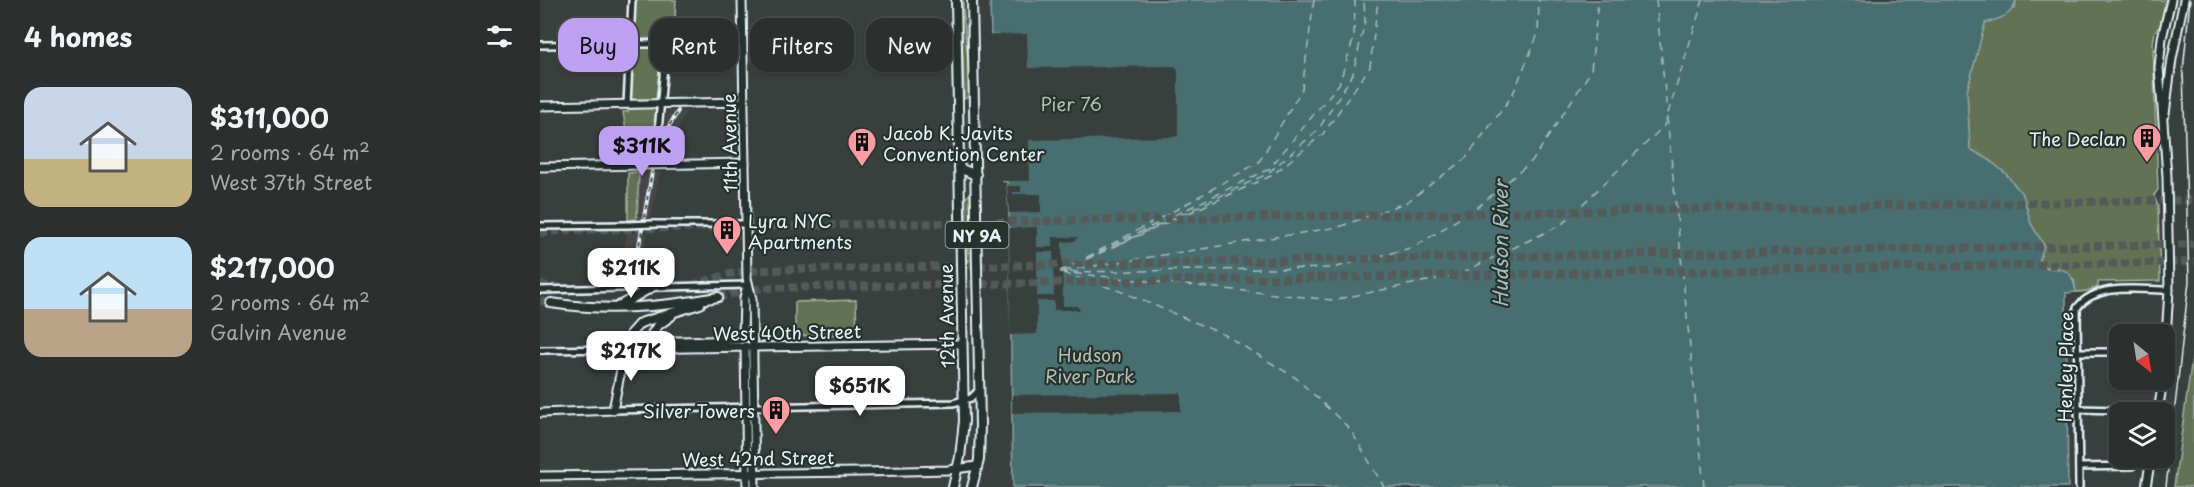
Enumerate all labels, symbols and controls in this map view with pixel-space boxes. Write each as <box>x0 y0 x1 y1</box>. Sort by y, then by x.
text: 4 homes <box>24 17 132 56</box>
chip: Buy <box>558 18 638 72</box>
chip: Rent <box>650 18 738 72</box>
chip: Filters <box>750 18 854 72</box>
chip: New <box>866 18 952 72</box>
icon: filters <box>483 20 516 53</box>
park label: Pier 76 <box>1040 90 1102 117</box>
street label: 11th Avenue <box>715 93 743 193</box>
text: $311,000 <box>210 98 329 137</box>
icon: home <box>72 111 144 183</box>
place label: Jacob K. Javits Convention Center <box>883 119 1045 167</box>
building icon: The Declan <box>2131 122 2163 164</box>
place label: The Declan <box>2029 125 2126 152</box>
pin: $311K <box>600 126 684 177</box>
building icon: Jacob K. Javits Convention Center <box>846 126 878 168</box>
text: $311K <box>613 130 671 160</box>
text: 2 rooms · 64 m² <box>210 137 370 167</box>
text: West 37th Street <box>210 167 372 197</box>
water label: Hudson River <box>1485 178 1515 307</box>
place label: Lyra NYC Apartments <box>748 207 852 255</box>
building icon: Lyra NYC Apartments <box>711 214 743 256</box>
road number: NY 9A <box>946 222 1008 248</box>
text: $217,000 <box>210 248 335 287</box>
pin: $211K <box>589 248 673 299</box>
text: $211K <box>602 252 660 282</box>
icon: home <box>72 261 144 333</box>
street label: 12th Avenue <box>932 263 960 368</box>
text: 2 rooms · 64 m² <box>210 287 370 317</box>
street label: Henley Place <box>2051 311 2079 423</box>
text: Galvin Avenue <box>210 317 347 347</box>
street label: West 40th Street <box>713 317 861 347</box>
north arrow <box>2109 324 2175 390</box>
map controls <box>2109 324 2175 468</box>
pin: $217K <box>589 331 673 382</box>
text: $217K <box>600 335 662 365</box>
park label: Hudson River Park <box>1045 341 1135 389</box>
pin: $651K <box>818 366 902 417</box>
text: $651K <box>829 370 891 400</box>
building icon: Silver Towers <box>760 394 792 436</box>
place label: Silver Towers <box>643 397 755 424</box>
button: layers <box>2109 402 2175 468</box>
street label: West 42nd Street <box>682 443 834 473</box>

